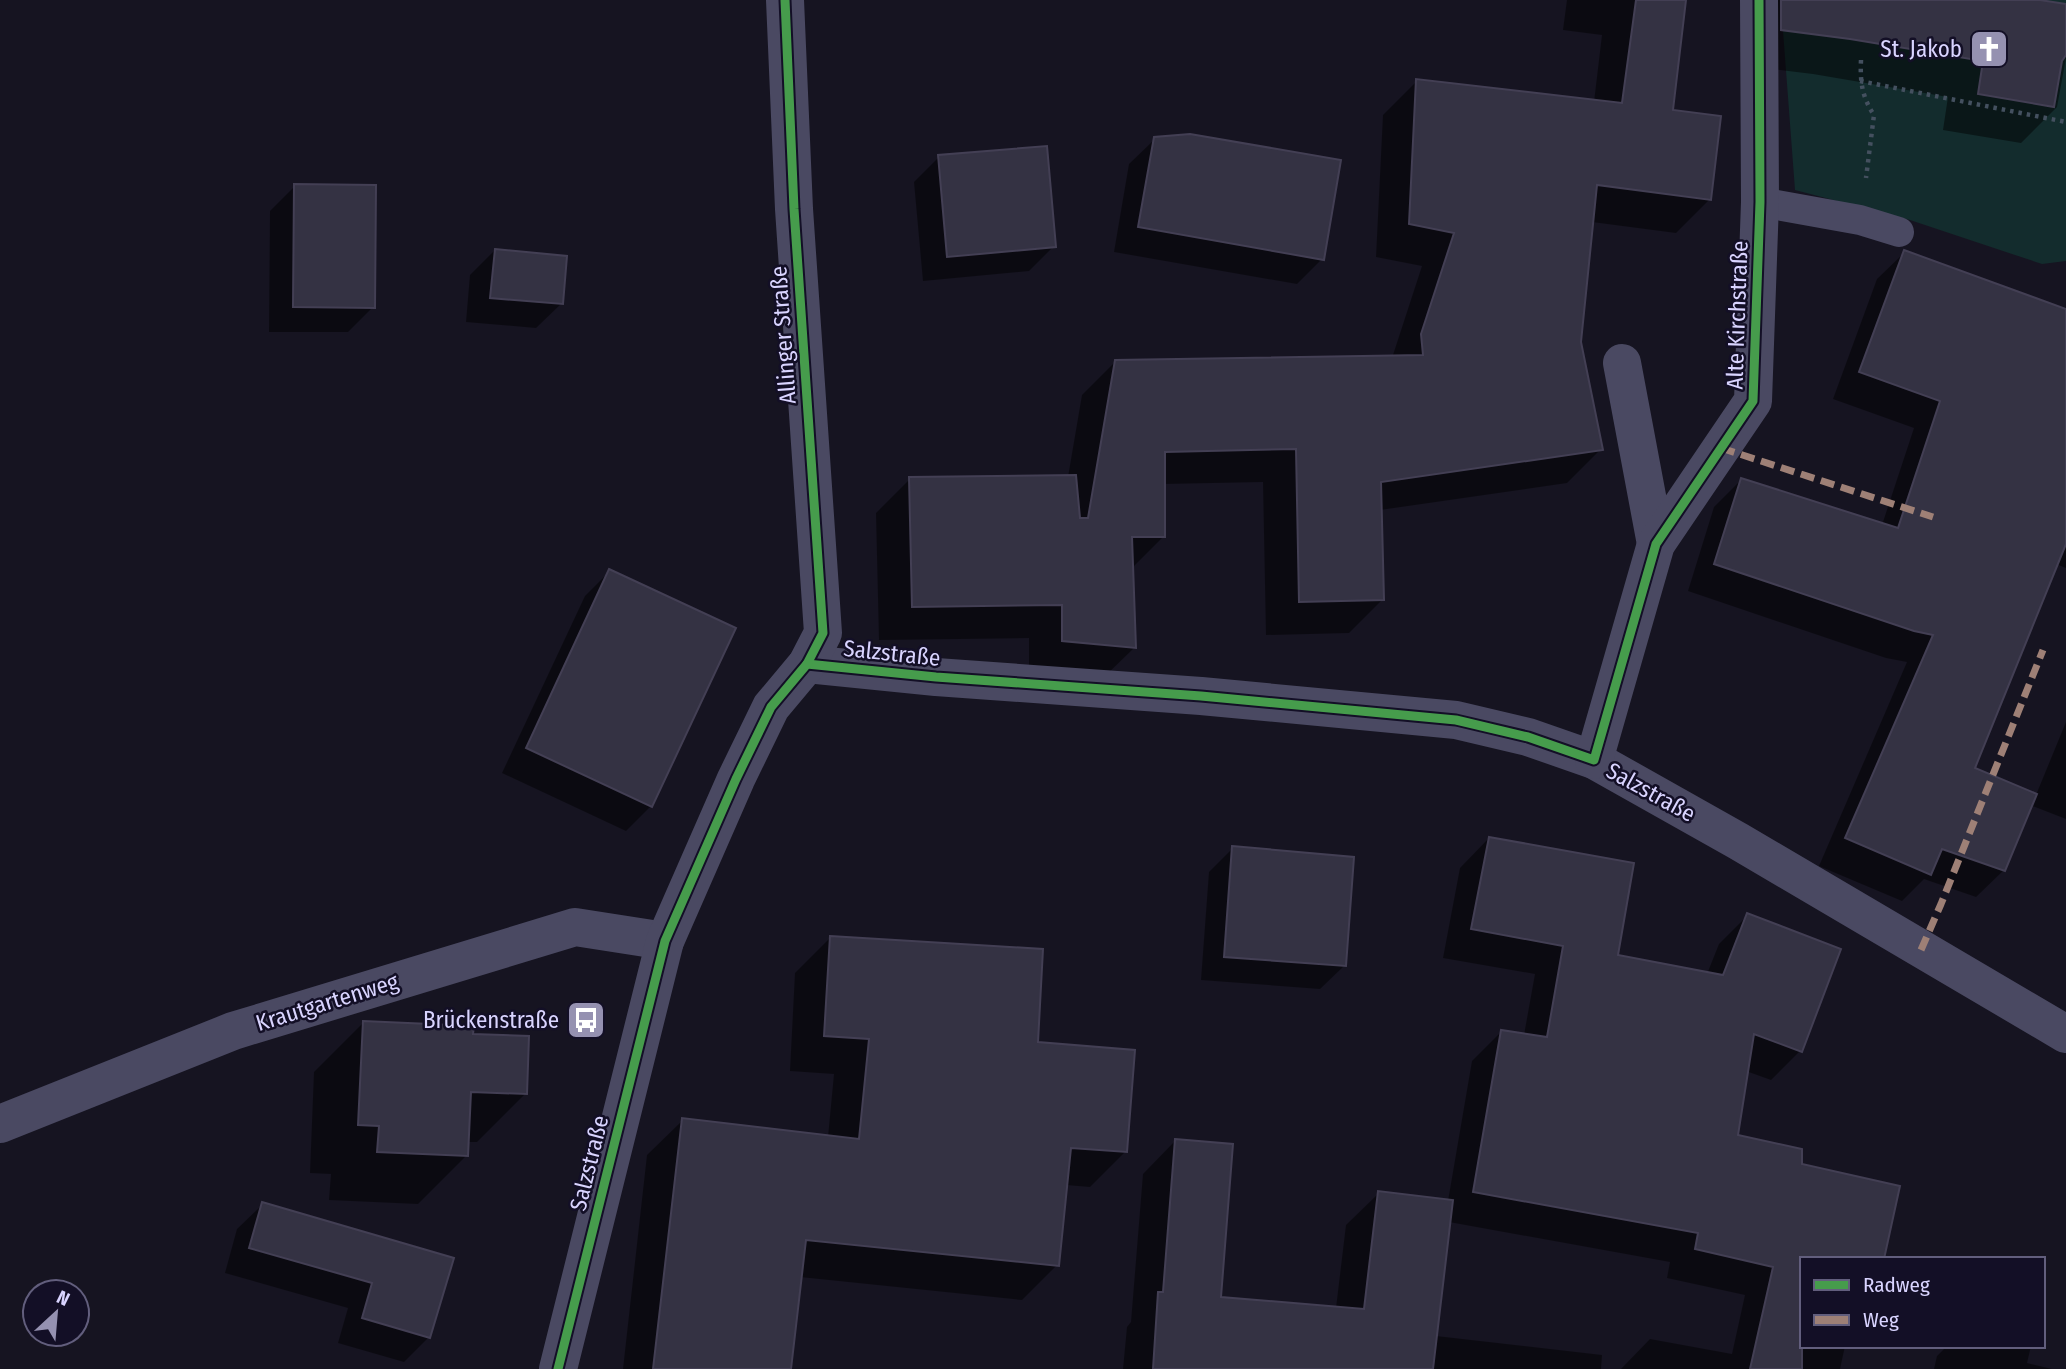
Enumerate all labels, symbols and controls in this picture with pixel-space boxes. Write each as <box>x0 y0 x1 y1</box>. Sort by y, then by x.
church icon: St. Jakob <box>1968 28 2010 70</box>
place label: St. Jakob <box>1880 35 1962 63</box>
street label: Alte Kirchstraße <box>1720 240 1754 390</box>
street label: Allinger Straße <box>764 265 802 405</box>
street label: Salzstraße <box>842 634 942 672</box>
street label: Salzstraße <box>1602 756 1700 828</box>
street label: Krautgartenweg <box>252 967 402 1037</box>
bus stop icon: Brückenstraße <box>565 999 607 1041</box>
place label: Brückenstraße <box>423 1006 559 1034</box>
street label: Salzstraße <box>564 1112 614 1214</box>
legend <box>1800 1257 2045 1348</box>
text: Radweg <box>1863 1272 1930 1298</box>
north arrow <box>21 1278 91 1348</box>
text: N <box>53 1285 73 1311</box>
text: Weg <box>1863 1307 1899 1333</box>

